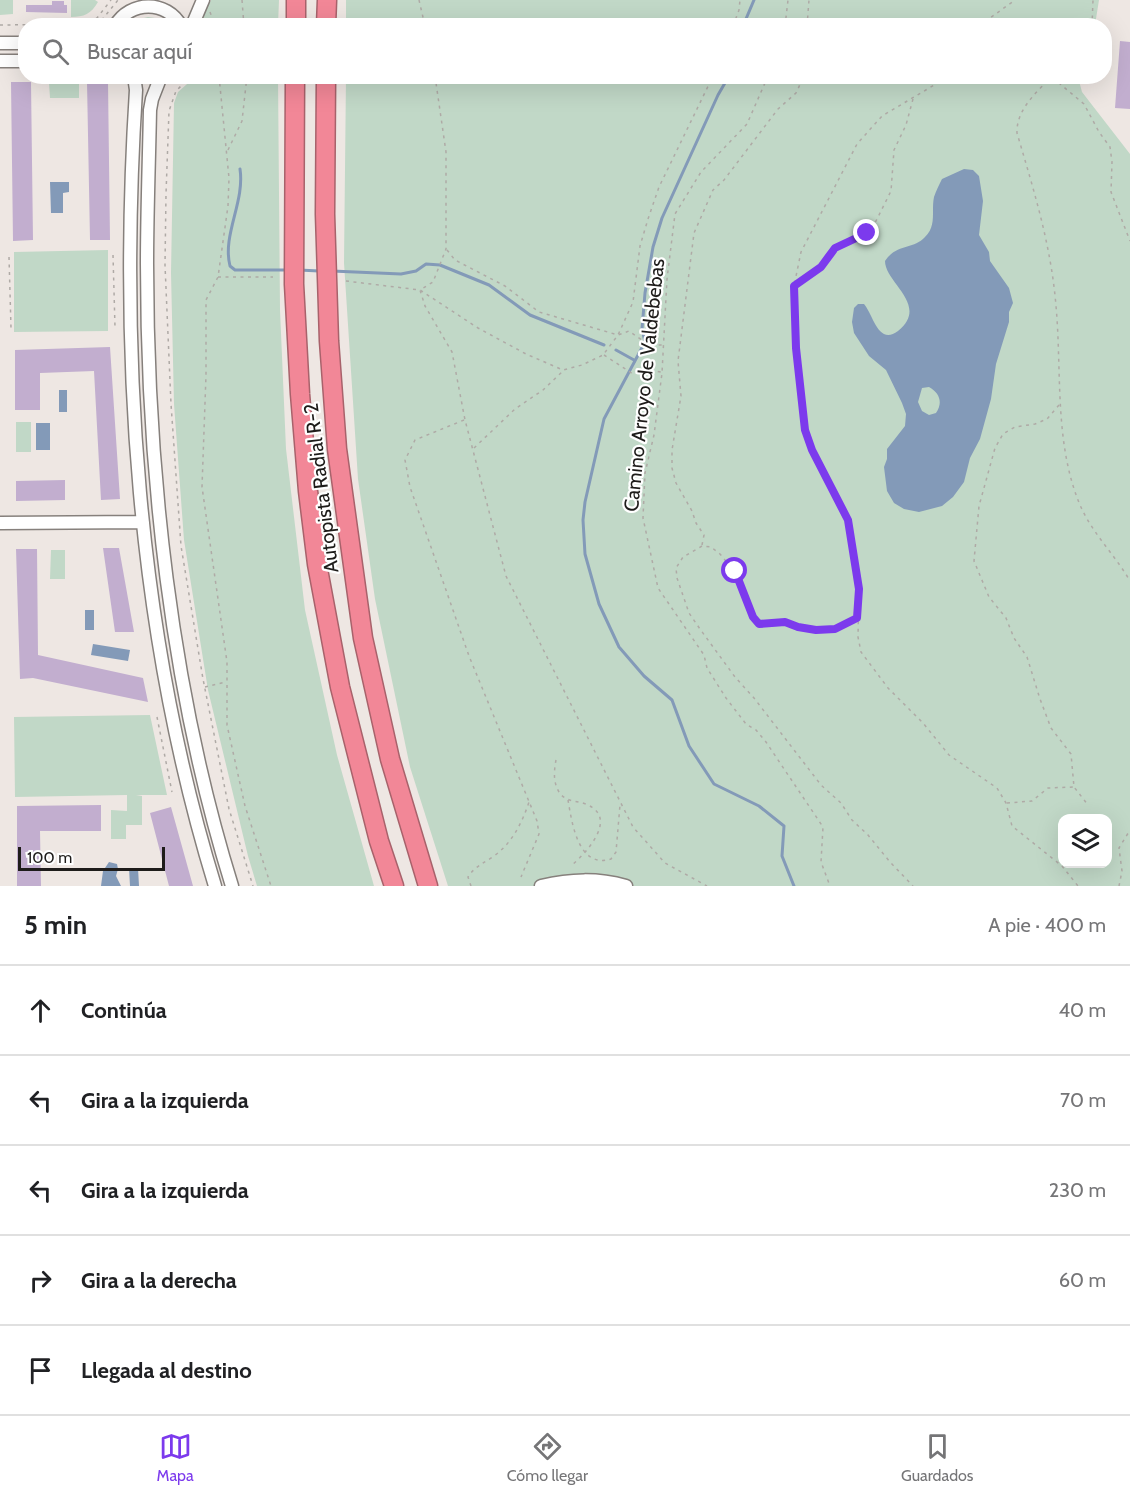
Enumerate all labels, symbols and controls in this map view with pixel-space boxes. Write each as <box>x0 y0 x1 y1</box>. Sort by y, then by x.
search box <box>18 18 1112 84</box>
icon: search <box>39 35 72 68</box>
text: Buscar aquí <box>87 38 192 65</box>
route end <box>853 219 879 245</box>
street label: Camino Arroyo de Valdebebas <box>619 257 669 513</box>
street label: Autopista Radial R-2 <box>299 402 343 574</box>
route start <box>721 557 747 583</box>
map controls <box>1058 814 1112 868</box>
button: layers <box>1058 814 1112 868</box>
scale bar <box>18 844 165 872</box>
text: 100 m <box>27 848 72 867</box>
text: 5 min <box>24 909 87 941</box>
text: A pie · 400 m <box>988 913 1106 937</box>
icon: ahead <box>24 994 57 1027</box>
text: Continúa <box>81 997 167 1024</box>
text: 40 m <box>1058 998 1106 1022</box>
icon: left <box>24 1084 57 1117</box>
text: Gira a la izquierda <box>81 1087 249 1114</box>
text: 70 m <box>1060 1088 1106 1112</box>
icon: left <box>24 1174 57 1207</box>
text: Gira a la izquierda <box>81 1177 249 1204</box>
text: 230 m <box>1049 1178 1106 1202</box>
icon: right <box>24 1264 57 1297</box>
text: Gira a la derecha <box>81 1267 237 1294</box>
text: 60 m <box>1059 1268 1106 1292</box>
icon: arrive <box>24 1354 57 1387</box>
text: Llegada al destino <box>81 1357 252 1384</box>
tab: Mapa <box>157 1430 194 1485</box>
tab: Cómo llegar <box>507 1430 588 1485</box>
tab: Guardados <box>901 1430 973 1485</box>

